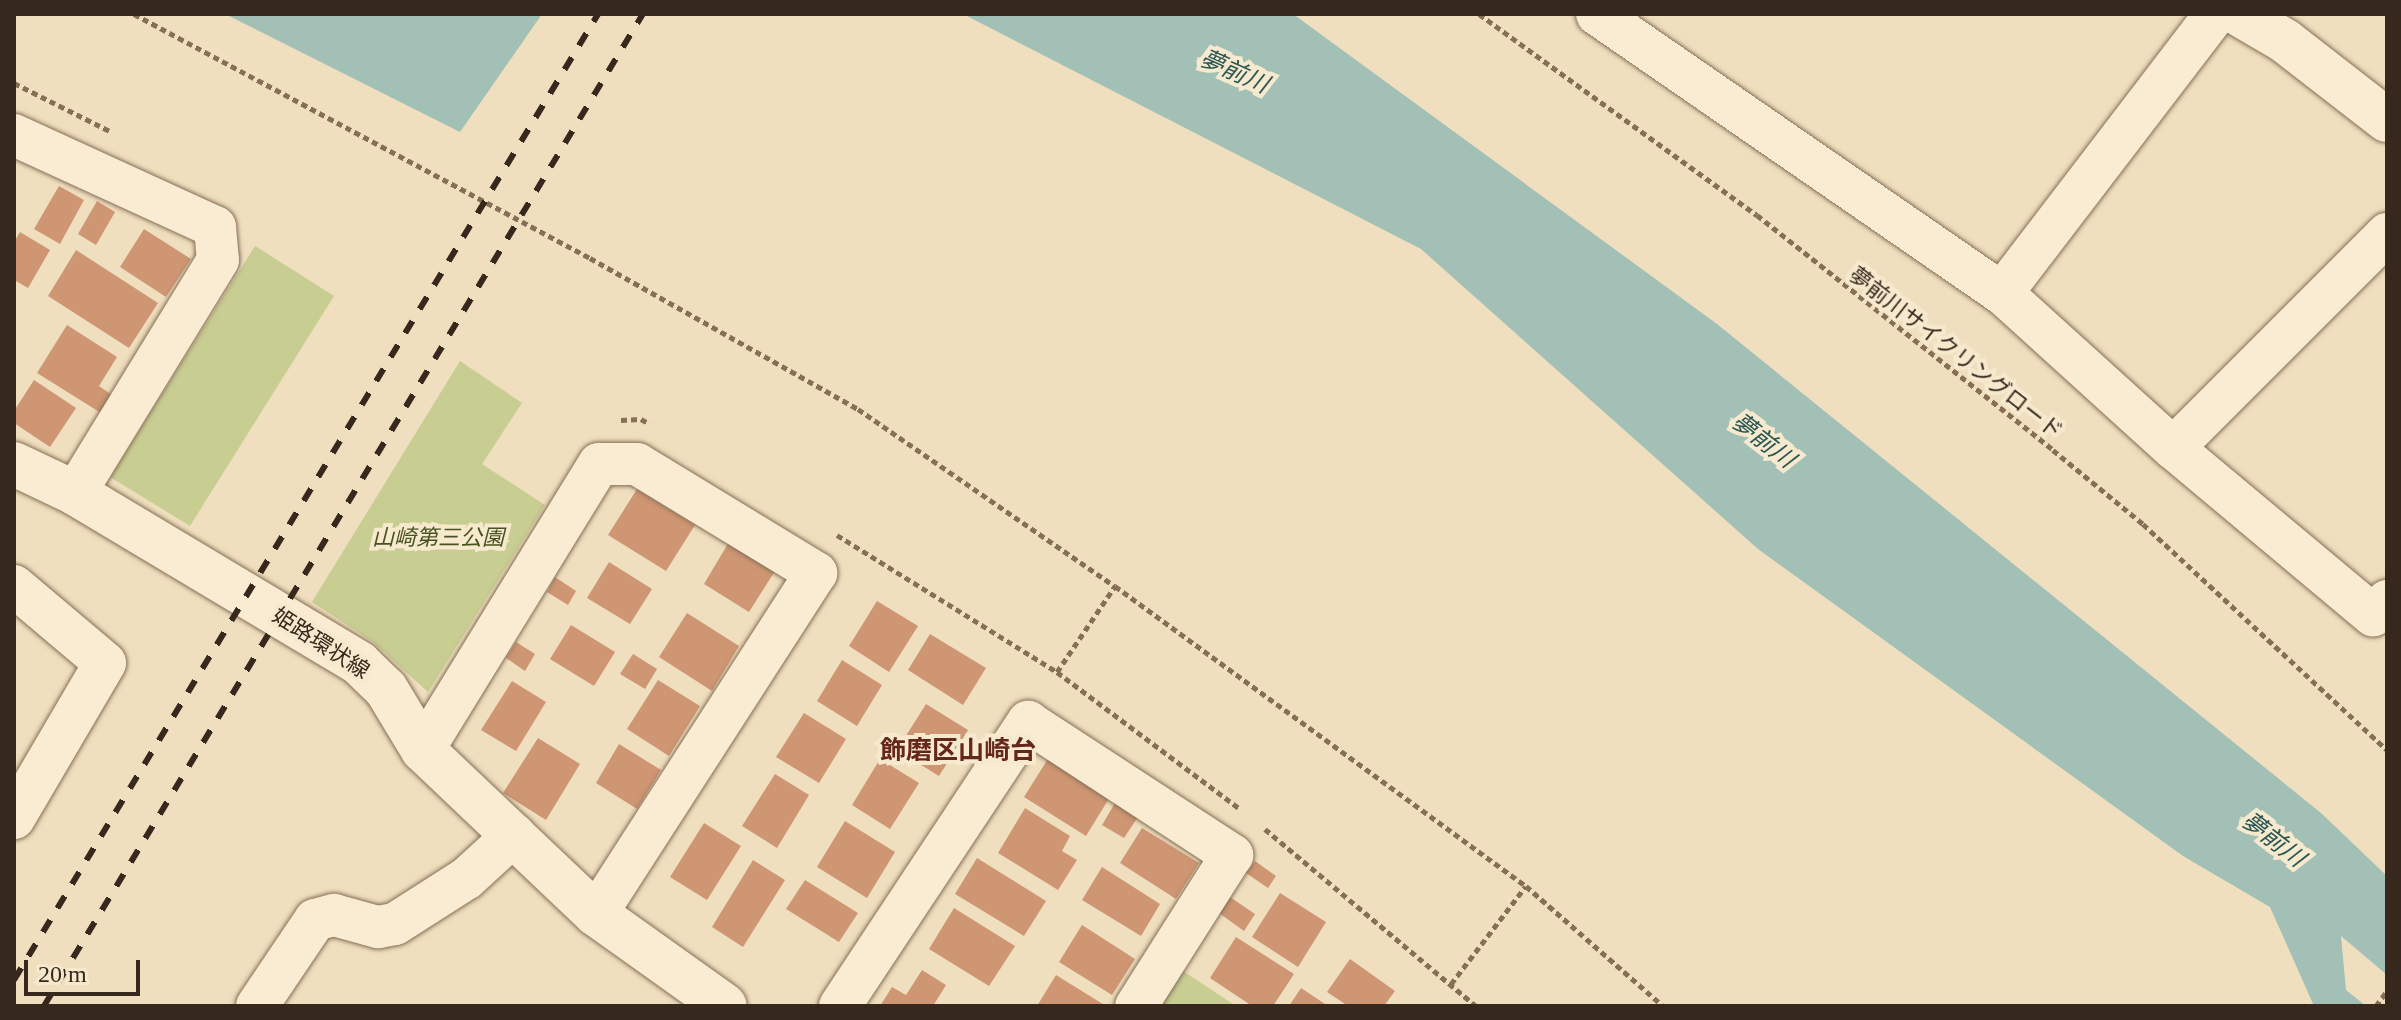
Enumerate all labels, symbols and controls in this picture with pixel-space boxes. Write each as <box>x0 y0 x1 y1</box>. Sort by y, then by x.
water label: 夢前川 <box>1195 44 1273 100</box>
street label: 夢前川サイクリングロード <box>1844 261 2068 445</box>
water label: 夢前川 <box>1726 407 1800 475</box>
park label: 山崎第三公園 <box>372 525 504 551</box>
street label: 姫路環状線 <box>268 602 374 684</box>
district label: 飾磨区山崎台 <box>880 735 1036 767</box>
water label: 夢前川 <box>2236 806 2310 874</box>
scale bar <box>28 944 144 994</box>
text: 20 m <box>38 961 87 987</box>

